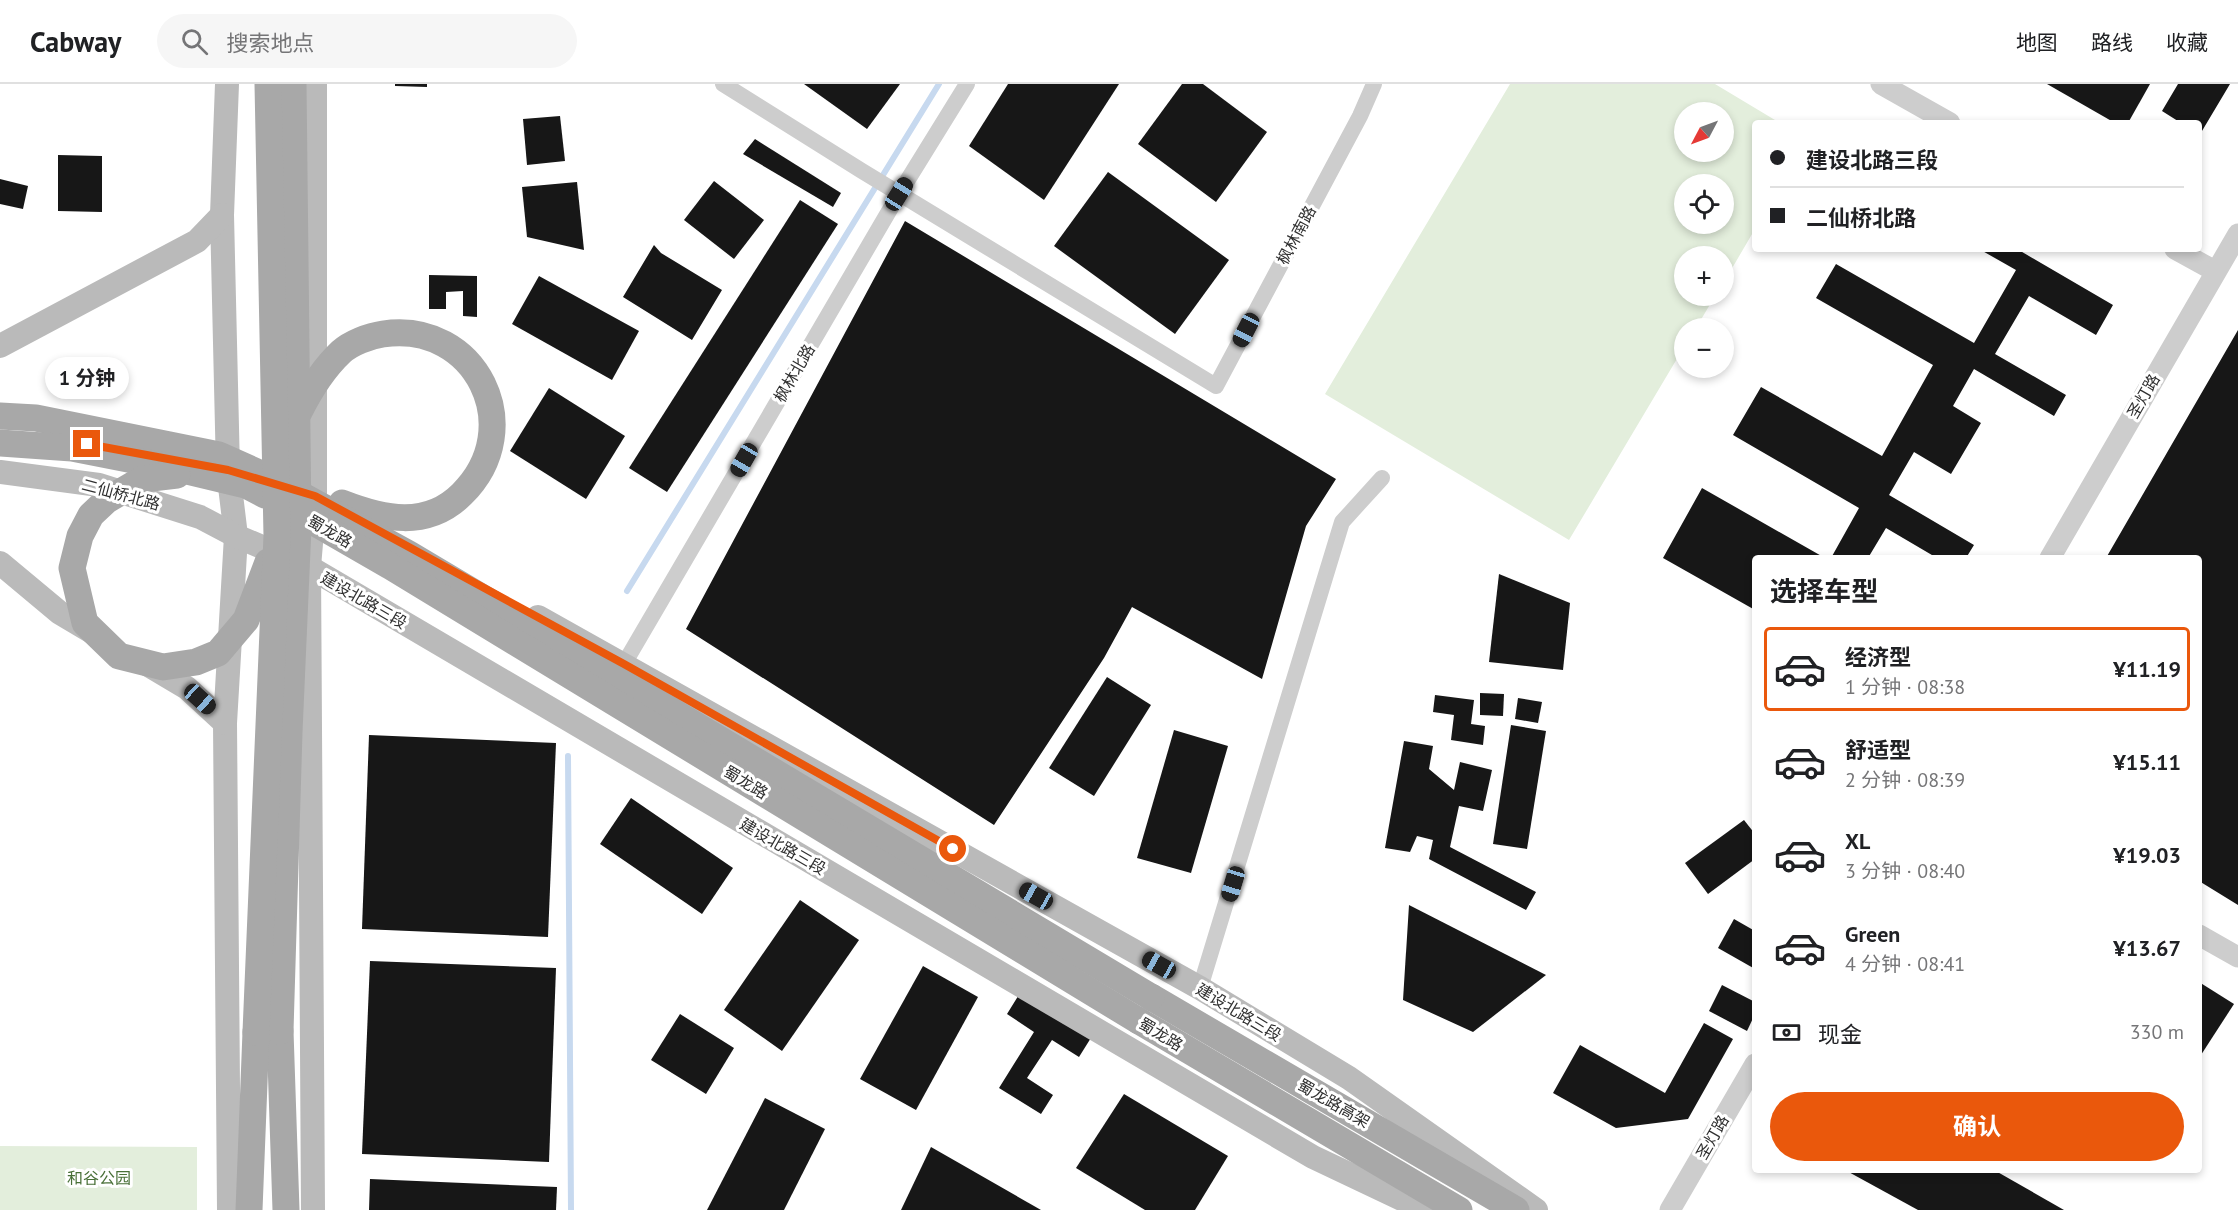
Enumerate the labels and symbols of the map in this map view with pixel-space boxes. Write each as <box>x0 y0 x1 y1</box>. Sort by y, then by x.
north arrow <box>1674 102 1734 162</box>
car <box>882 174 916 214</box>
street label: 枫林南路 <box>1272 202 1320 268</box>
car <box>1230 310 1262 350</box>
street label: 枫林北路 <box>769 340 819 406</box>
callout: 1 分钟 <box>45 357 129 399</box>
street label: 圣灯路 <box>2122 370 2164 422</box>
route end <box>73 430 100 457</box>
car <box>727 440 761 480</box>
street label: 二仙桥北路 <box>80 474 162 514</box>
street label: 蜀龙路 <box>304 510 356 552</box>
street label: 建设北路三段 <box>317 567 411 633</box>
car <box>181 680 219 718</box>
street label: 蜀龙路 <box>720 761 772 803</box>
street label: 建设北路三段 <box>736 813 830 879</box>
route start <box>939 835 966 862</box>
car <box>1219 864 1247 904</box>
car <box>1016 879 1056 913</box>
car <box>1139 948 1179 982</box>
street label: 建设北路三段 <box>1193 979 1285 1045</box>
street label: 蜀龙路 <box>1135 1013 1187 1055</box>
street label: 蜀龙路高架 <box>1294 1074 1374 1132</box>
street label: 圣灯路 <box>1691 1111 1733 1163</box>
park label: 和谷公园 <box>67 1168 131 1188</box>

